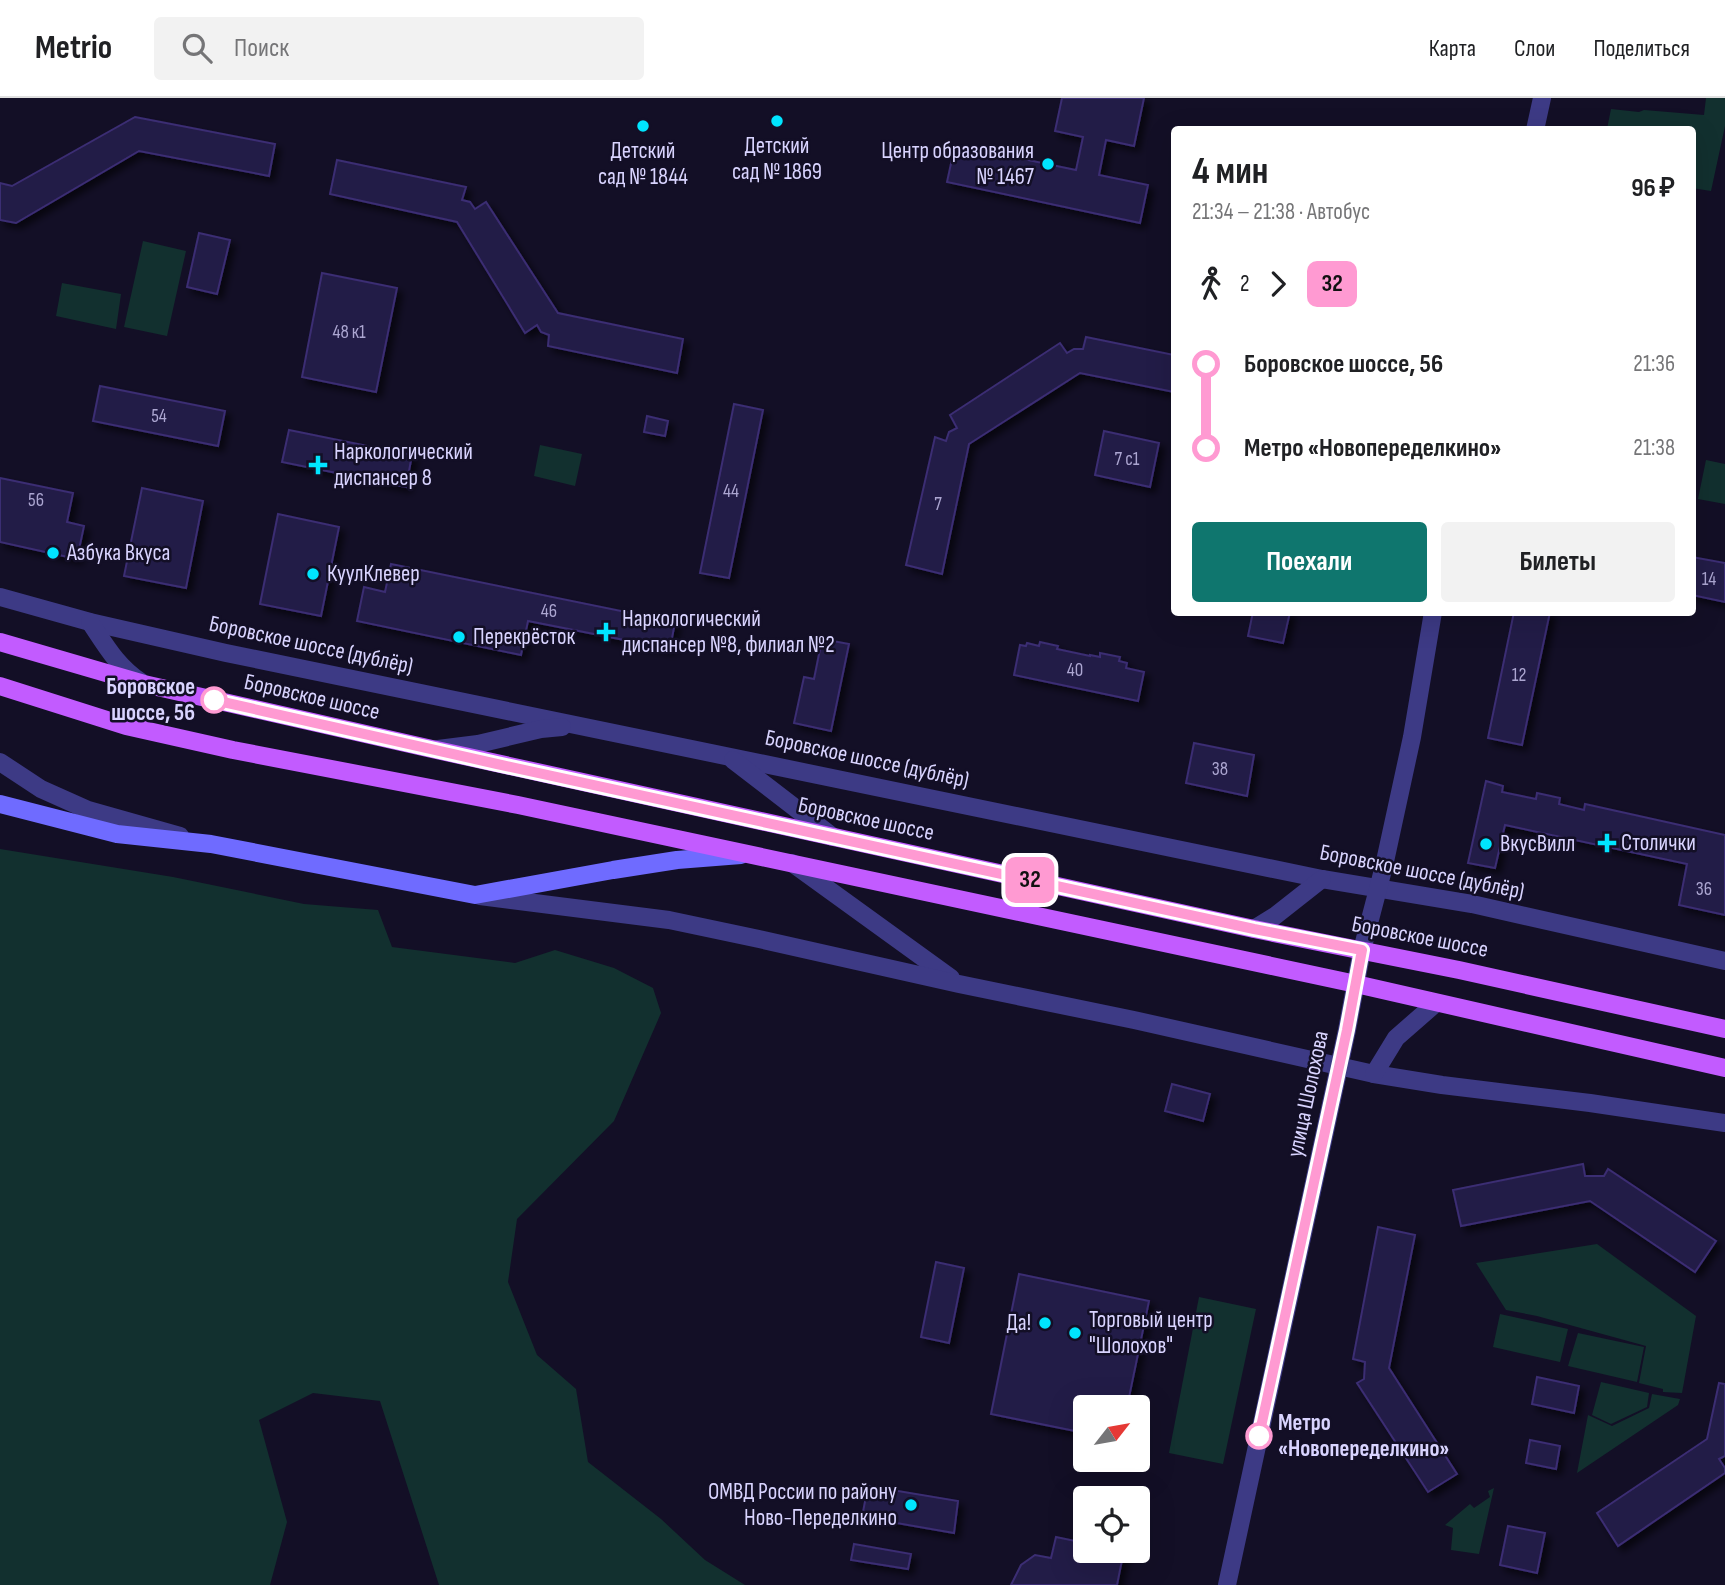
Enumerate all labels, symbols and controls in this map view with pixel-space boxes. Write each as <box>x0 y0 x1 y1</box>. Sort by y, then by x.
search box <box>154 17 644 80</box>
text: Metrio <box>35 28 112 68</box>
icon: search <box>178 29 216 67</box>
text: Поиск <box>234 33 289 64</box>
text: Карта <box>1429 34 1476 63</box>
text: Слои <box>1514 34 1555 63</box>
text: Поделиться <box>1593 34 1690 63</box>
marker: Детский сад № 1869 <box>769 113 785 129</box>
marker: Детский сад № 1844 <box>635 118 651 134</box>
place label: Детский сад № 1869 <box>732 132 822 186</box>
place label: Детский сад № 1844 <box>598 137 688 191</box>
place label: Центр образования № 1467 <box>881 137 1034 191</box>
text: 4 мин <box>1192 149 1268 194</box>
marker: Центр образования № 1467 <box>1040 156 1056 172</box>
text: 96 ₽ <box>1631 173 1675 204</box>
text: 21:34 – 21:38 · Автобус <box>1192 198 1370 226</box>
icon: walk <box>1192 265 1230 303</box>
icon: forward <box>1259 265 1297 303</box>
text: 32 <box>1321 269 1343 298</box>
text: 2 <box>1240 270 1249 298</box>
house number: 48 к1 <box>332 321 366 344</box>
text: Боровское шоссе, 56 <box>1244 349 1443 380</box>
text: 21:36 <box>1633 350 1675 378</box>
house number: 54 <box>151 405 167 428</box>
text: Метро «Новопеределкино» <box>1244 433 1501 464</box>
text: 21:38 <box>1633 434 1675 462</box>
place label: Наркологический диспансер 8 <box>334 438 473 492</box>
house number: 7 с1 <box>1115 448 1140 471</box>
marker: Наркологический диспансер 8 <box>308 455 328 475</box>
house number: 44 <box>723 480 739 503</box>
house number: 56 <box>28 489 44 512</box>
house number: 7 <box>934 493 942 516</box>
button: Поехали <box>1192 522 1427 602</box>
button: Билеты <box>1441 522 1675 602</box>
place label: Азбука Вкуса <box>66 539 170 567</box>
marker: Азбука Вкуса <box>45 545 61 561</box>
place label: КуулКлевер <box>327 560 420 588</box>
marker: КуулКлевер <box>305 566 321 582</box>
house number: 14 <box>1702 568 1716 591</box>
house number: 46 <box>541 600 557 623</box>
place label: Наркологический диспансер №8, филиал №2 <box>622 605 835 659</box>
street label: Боровское шоссе (дублёр) <box>206 610 416 680</box>
marker: Наркологический диспансер №8, филиал №2 <box>596 622 616 642</box>
place label: Перекрёсток <box>473 623 575 651</box>
marker: Перекрёсток <box>451 629 467 645</box>
house number: 40 <box>1067 659 1083 682</box>
house number: 12 <box>1512 664 1526 687</box>
street label: Боровское шоссе <box>241 668 383 726</box>
place label: Боровское шоссе, 56 <box>106 673 195 727</box>
marker: Боровское шоссе, 56 <box>201 687 227 713</box>
street label: Боровское шоссе (дублёр) <box>762 724 972 794</box>
house number: 38 <box>1212 758 1228 781</box>
street label: Боровское шоссе <box>795 791 937 847</box>
place label: Столички <box>1621 829 1696 857</box>
place label: ВкусВилл <box>1500 830 1575 858</box>
marker: Столички <box>1599 835 1615 851</box>
marker: ВкусВилл <box>1478 836 1494 852</box>
street label: Боровское шоссе (дублёр) <box>1317 838 1527 906</box>
line badge: 32 <box>998 857 1062 903</box>
text: 32 <box>1019 865 1041 894</box>
house number: 36 <box>1696 878 1712 901</box>
street label: Боровское шоссе <box>1349 910 1491 964</box>
street label: улица Шолохова <box>1281 1028 1335 1160</box>
place label: Торговый центр "Шолохов" <box>1089 1306 1213 1360</box>
place label: Да! <box>1006 1309 1031 1337</box>
marker: Да! <box>1037 1315 1053 1331</box>
marker: Торговый центр "Шолохов" <box>1067 1325 1083 1341</box>
north arrow <box>1073 1395 1150 1472</box>
map controls <box>1073 1395 1150 1563</box>
place label: Метро «Новопеределкино» <box>1278 1409 1449 1463</box>
marker: Метро «Новопеределкино» <box>1246 1423 1272 1449</box>
place label: ОМВД России по району Ново-Переделкино <box>708 1478 897 1532</box>
button: locate <box>1073 1486 1150 1563</box>
marker: ОМВД России по району Ново-Переделкино <box>903 1497 919 1513</box>

